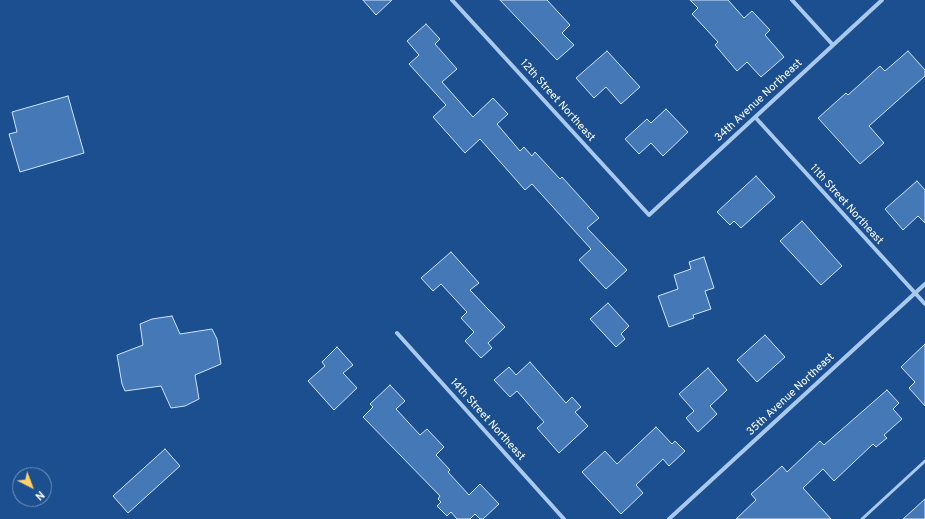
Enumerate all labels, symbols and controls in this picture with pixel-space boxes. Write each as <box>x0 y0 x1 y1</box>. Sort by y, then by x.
street label: 12th Street Northeast <box>517 57 597 145</box>
street label: 34th Avenue Northeast <box>712 57 806 145</box>
street label: 11th Street Northeast <box>807 162 885 248</box>
street label: 35th Avenue Northeast <box>744 351 838 439</box>
street label: 14th Street Northeast <box>447 376 527 464</box>
north arrow <box>12 467 52 507</box>
text: N <box>32 487 47 503</box>

